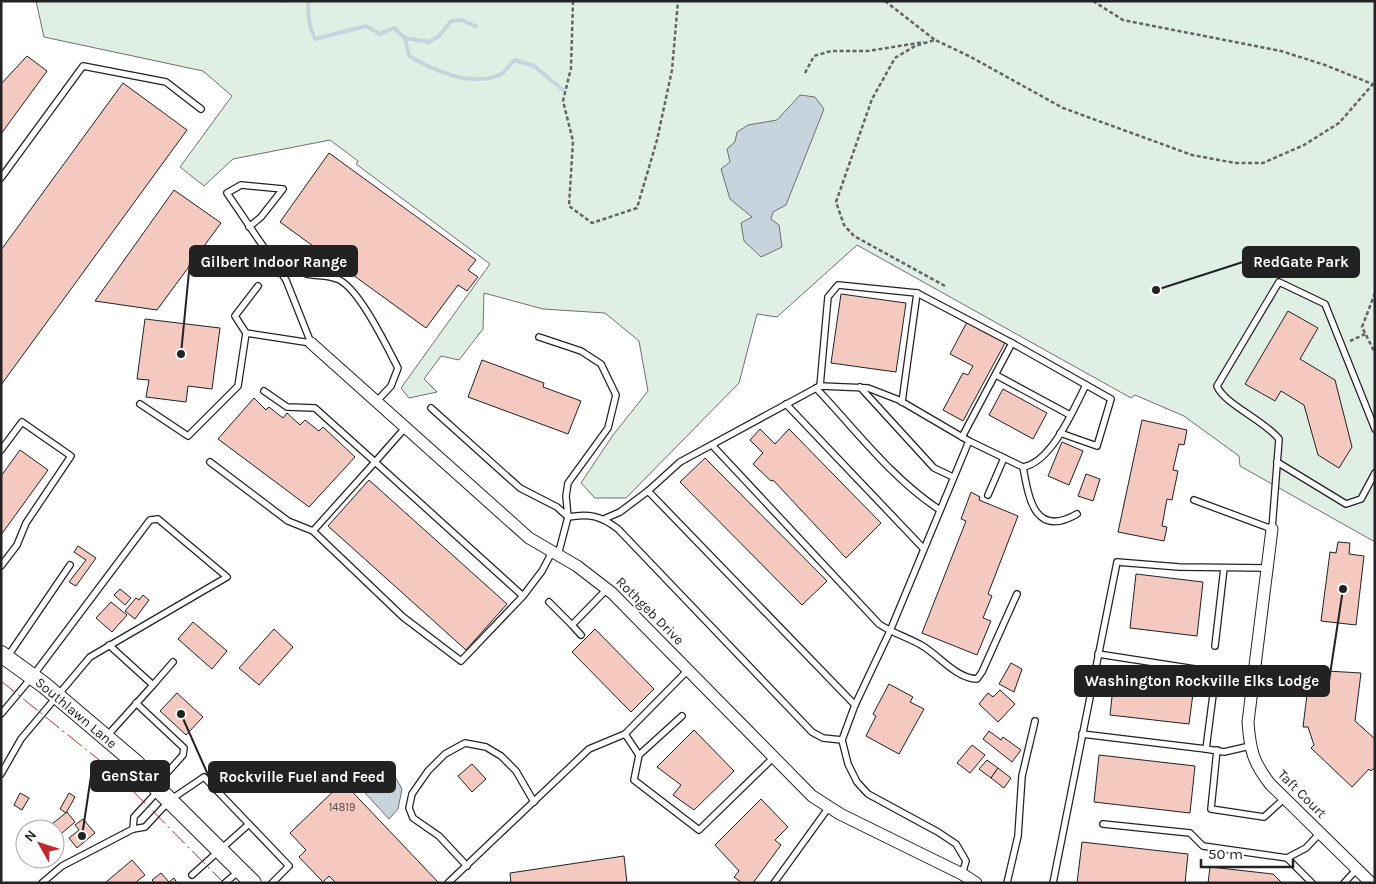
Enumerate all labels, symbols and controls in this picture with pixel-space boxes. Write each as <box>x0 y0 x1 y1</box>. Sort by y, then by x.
callout: Gilbert Indoor Range <box>190 246 357 276</box>
callout: RedGate Park <box>1243 247 1359 277</box>
text: Gilbert Indoor Range <box>201 253 347 271</box>
text: RedGate Park <box>1253 253 1349 271</box>
street label: Rothgeb Drive <box>612 573 688 649</box>
callout: Washington Rockville Elks Lodge <box>1075 666 1329 696</box>
text: Washington Rockville Elks Lodge <box>1085 672 1319 690</box>
street label: Southlawn Lane <box>32 674 120 752</box>
callout: GenStar <box>91 761 169 791</box>
callout: Rockville Fuel and Feed <box>209 762 395 792</box>
street label: Taft Court <box>1274 766 1330 822</box>
text: GenStar <box>101 767 159 785</box>
text: Rockville Fuel and Feed <box>219 768 385 786</box>
house number: 14819 <box>329 801 355 814</box>
north arrow <box>15 819 65 869</box>
text: N <box>21 827 40 845</box>
scale bar <box>1201 836 1294 868</box>
text: 50 m <box>1208 845 1243 863</box>

